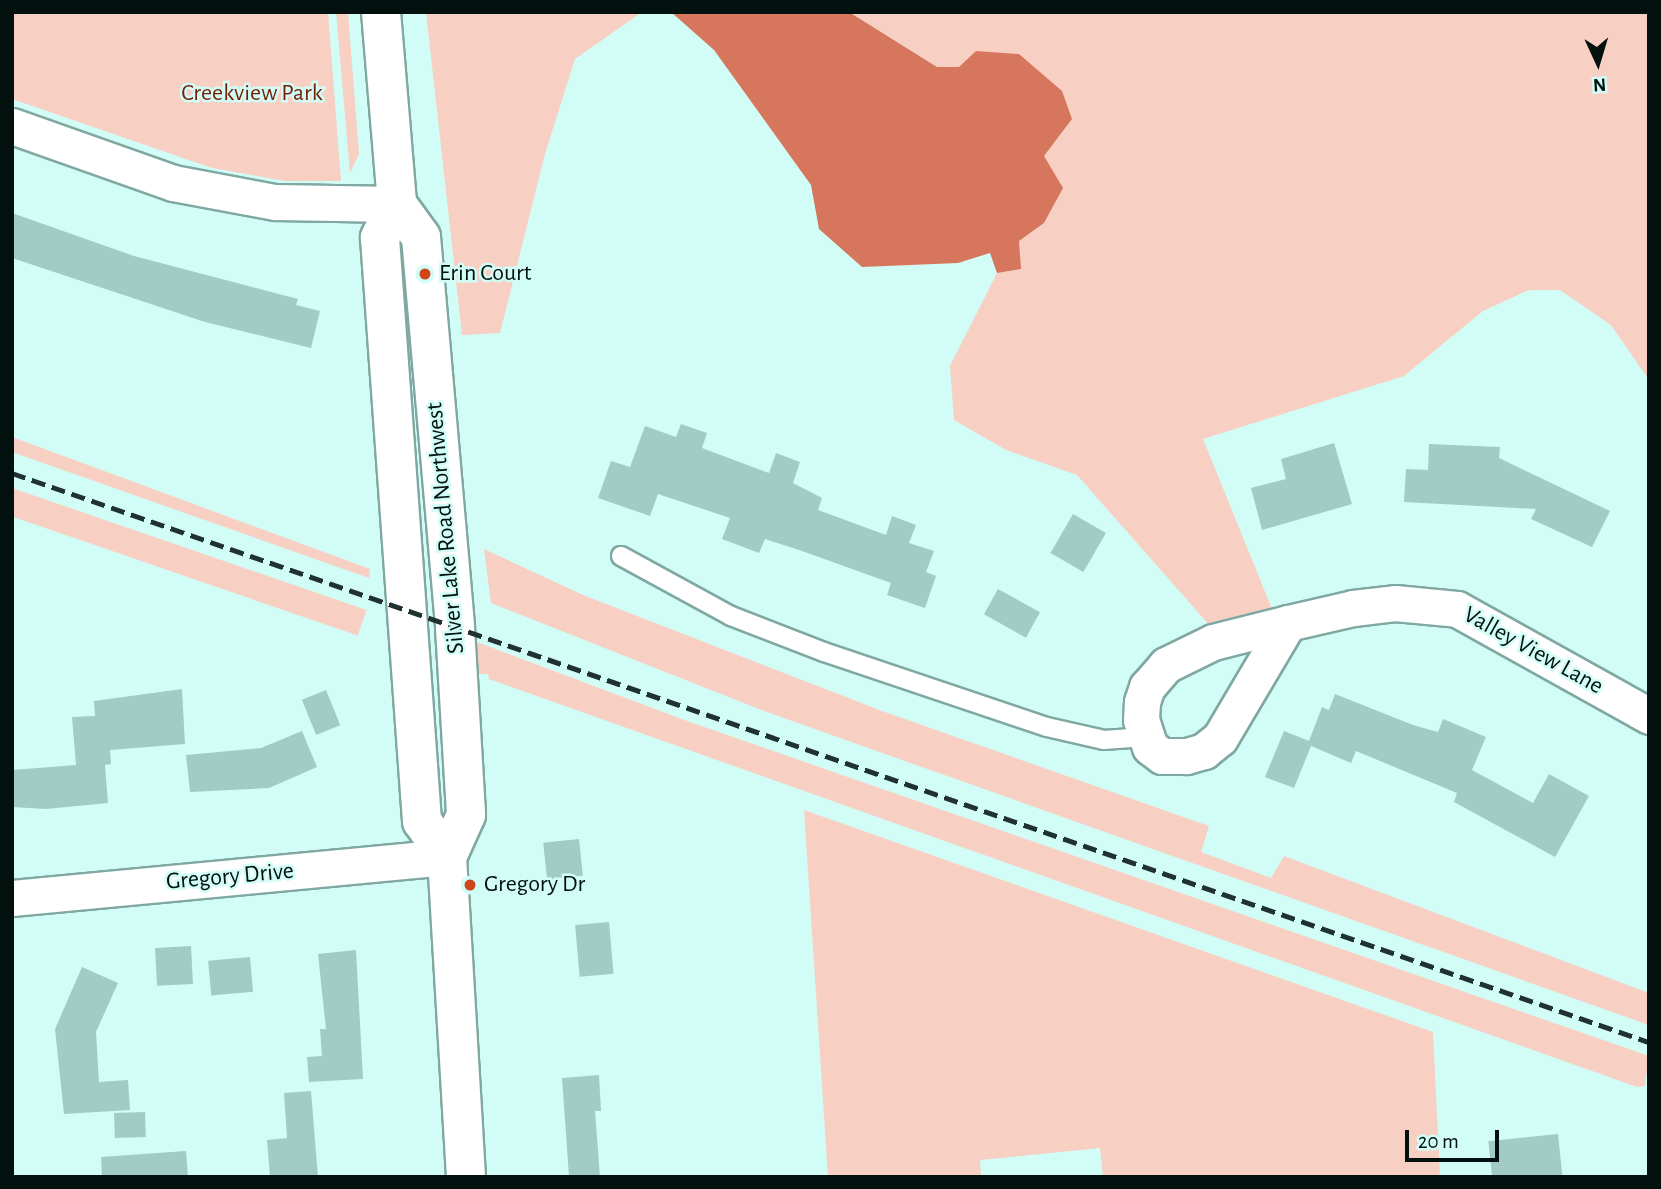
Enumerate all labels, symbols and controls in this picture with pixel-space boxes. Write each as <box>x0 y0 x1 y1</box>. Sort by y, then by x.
north arrow <box>1563 28 1633 98</box>
text: N <box>1592 75 1607 94</box>
park label: Creekview Park <box>181 80 323 108</box>
place label: Erin Court <box>439 260 531 288</box>
marker: Erin Court <box>417 266 433 282</box>
street label: Silver Lake Road Northwest <box>421 401 471 655</box>
street label: Valley View Lane <box>1458 601 1608 701</box>
street label: Gregory Drive <box>165 857 295 897</box>
place label: Gregory Dr <box>484 871 585 899</box>
marker: Gregory Dr <box>462 877 478 893</box>
scale bar <box>1409 1116 1504 1160</box>
text: 20 m <box>1418 1131 1459 1152</box>

